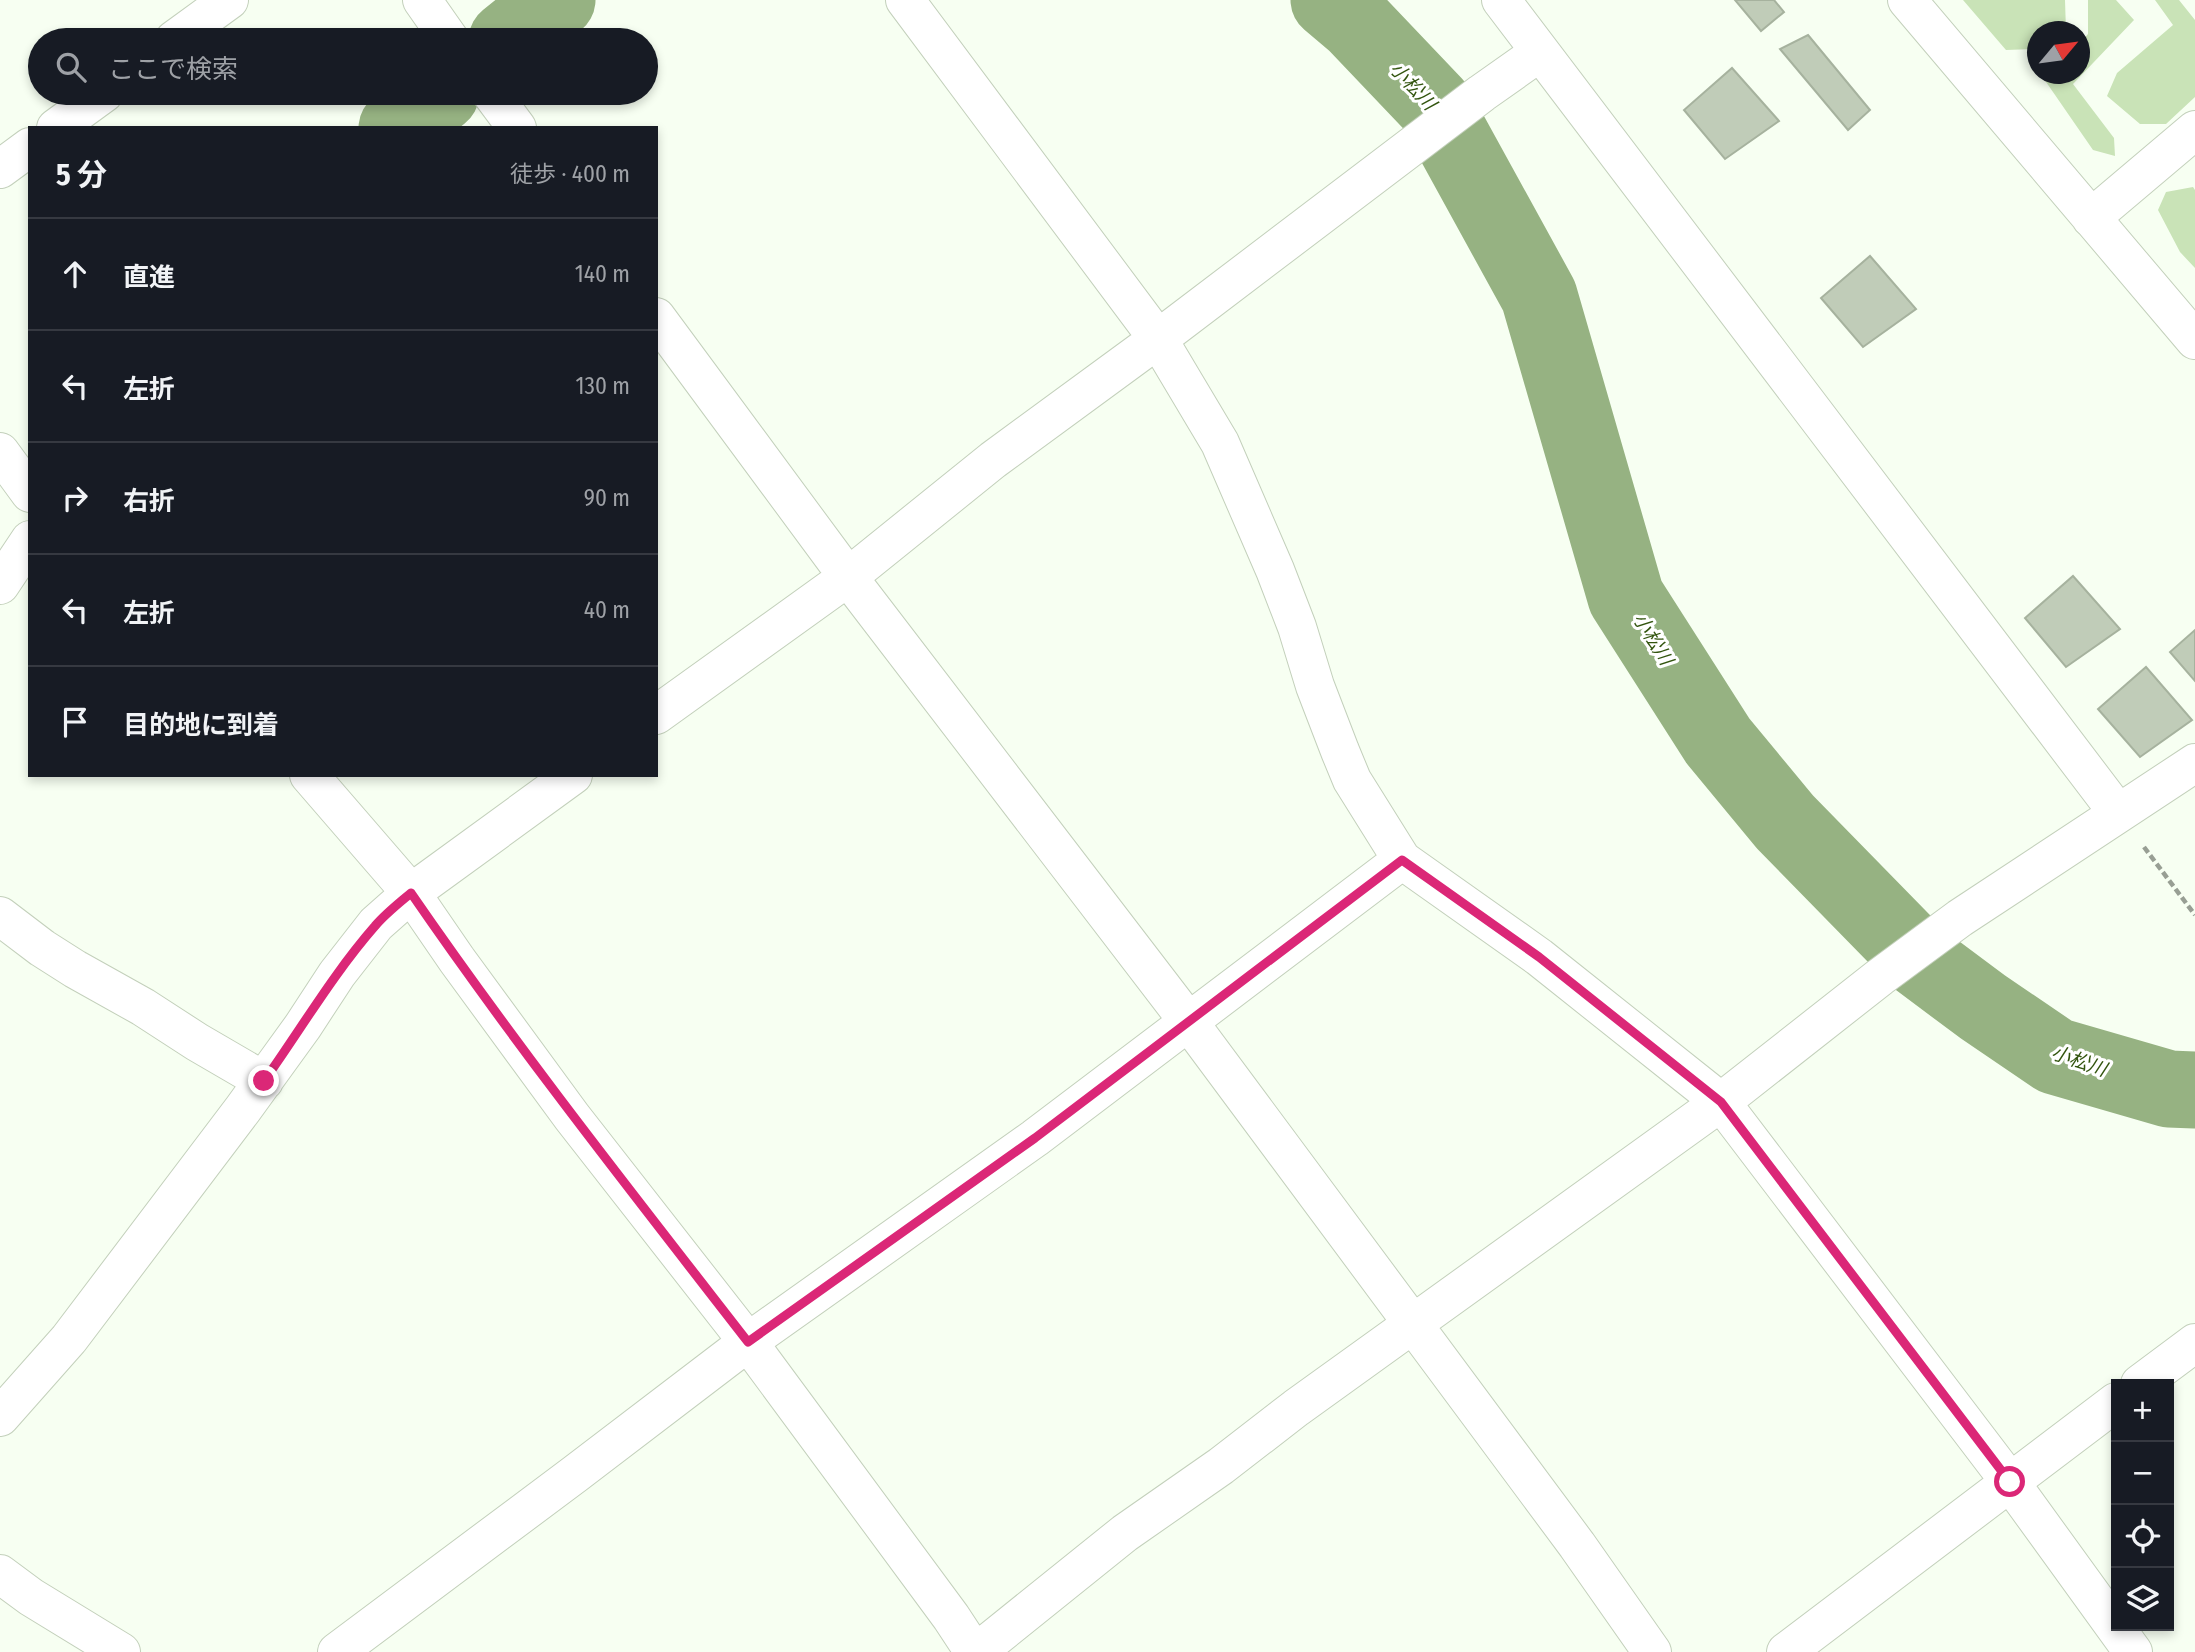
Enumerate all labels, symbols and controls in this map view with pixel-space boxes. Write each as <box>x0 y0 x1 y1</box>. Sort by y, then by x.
north arrow <box>2027 21 2090 84</box>
search box <box>28 28 658 105</box>
icon: search <box>52 48 90 86</box>
text: ここで検索 <box>108 54 238 85</box>
water label: 小松川 <box>1385 57 1442 116</box>
text: 5 分 <box>56 157 107 193</box>
text: 徒歩 · 400 m <box>510 160 630 188</box>
icon: ahead <box>56 255 94 293</box>
text: 140 m <box>575 260 630 288</box>
text: 直進 <box>123 262 175 293</box>
icon: left <box>56 367 94 405</box>
text: 130 m <box>576 372 630 400</box>
text: 左折 <box>123 374 175 405</box>
icon: right <box>56 479 94 517</box>
text: 90 m <box>584 484 630 512</box>
text: 右折 <box>123 486 175 517</box>
icon: left <box>56 591 94 629</box>
text: 40 m <box>584 596 630 624</box>
text: 左折 <box>123 598 175 629</box>
water label: 小松川 <box>1628 609 1679 671</box>
icon: arrive <box>56 703 94 741</box>
text: 目的地に到着 <box>123 710 279 741</box>
water label: 小松川 <box>2048 1041 2112 1082</box>
route end <box>248 1065 279 1096</box>
map controls <box>2111 1379 2174 1631</box>
button: + <box>2111 1379 2174 1442</box>
button: − <box>2111 1442 2174 1505</box>
route start <box>1994 1466 2025 1497</box>
button: locate <box>2111 1505 2174 1568</box>
button: layers <box>2111 1568 2174 1631</box>

